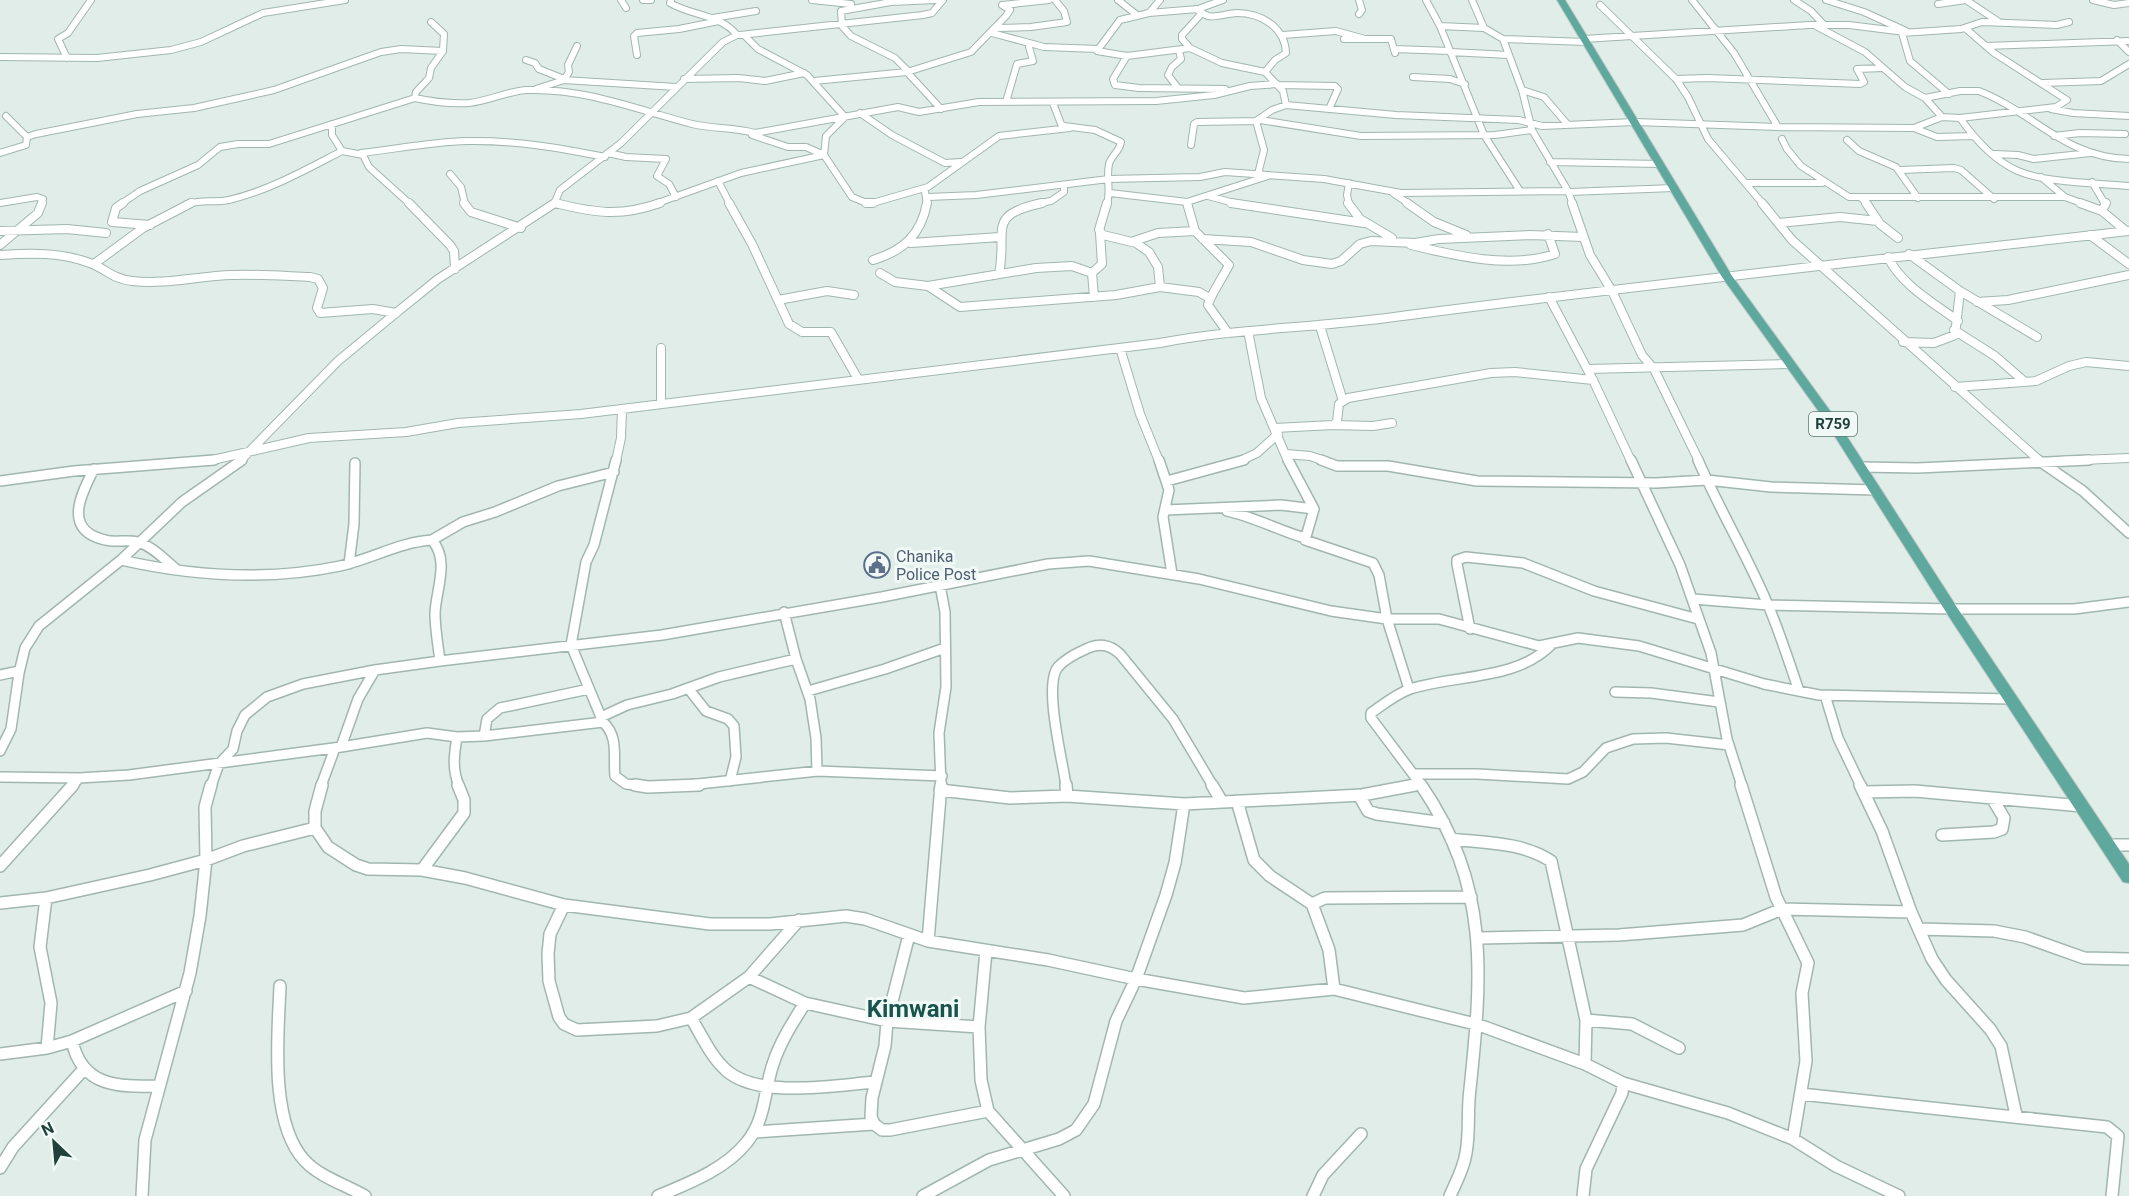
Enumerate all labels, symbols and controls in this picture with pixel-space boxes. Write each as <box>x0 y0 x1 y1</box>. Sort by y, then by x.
road number: R759 <box>1809 412 1857 436</box>
place label: Chanika Police Post <box>896 547 976 584</box>
public building icon: Chanika Police Post <box>862 550 892 580</box>
district label: Kimwani <box>867 995 959 1023</box>
north arrow <box>24 1112 84 1172</box>
text: N <box>38 1118 57 1140</box>

